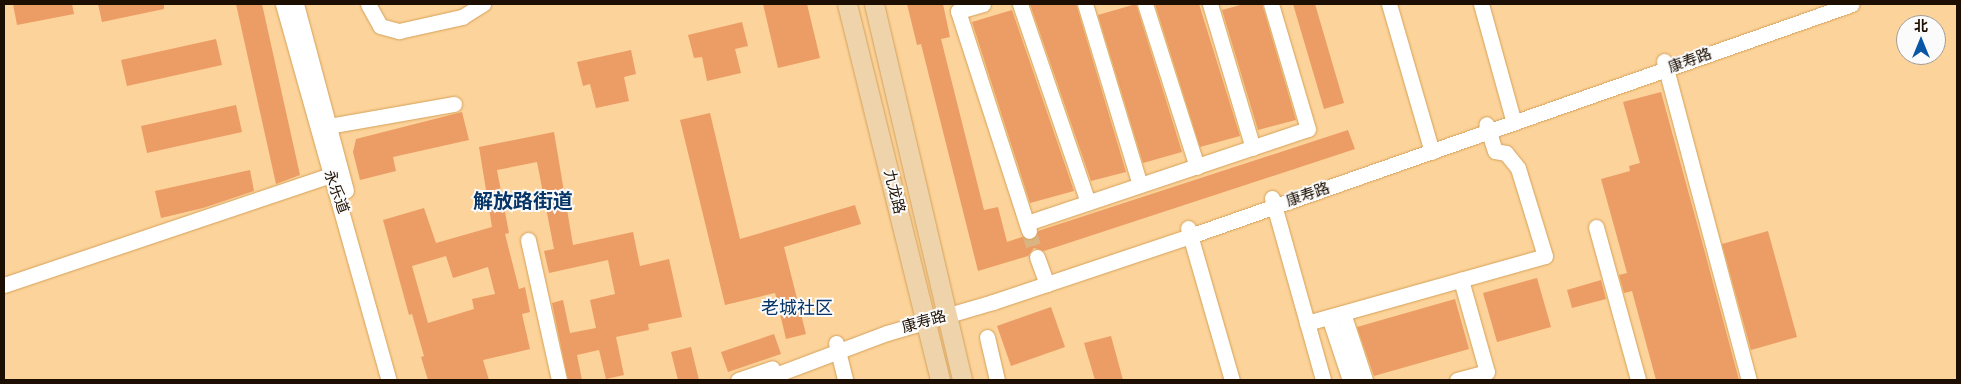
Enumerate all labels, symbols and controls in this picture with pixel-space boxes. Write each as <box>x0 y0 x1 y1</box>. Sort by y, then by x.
north arrow <box>1896 15 1946 65</box>
text: 北 <box>1914 18 1928 34</box>
street label: 康寿路 <box>1666 45 1714 77</box>
street label: 永乐道 <box>320 168 352 216</box>
street label: 九龙路 <box>880 168 908 216</box>
street label: 康寿路 <box>1284 179 1332 211</box>
district label: 解放路街道 <box>473 189 573 213</box>
district label: 老城社区 <box>761 297 833 319</box>
street label: 康寿路 <box>900 307 948 337</box>

